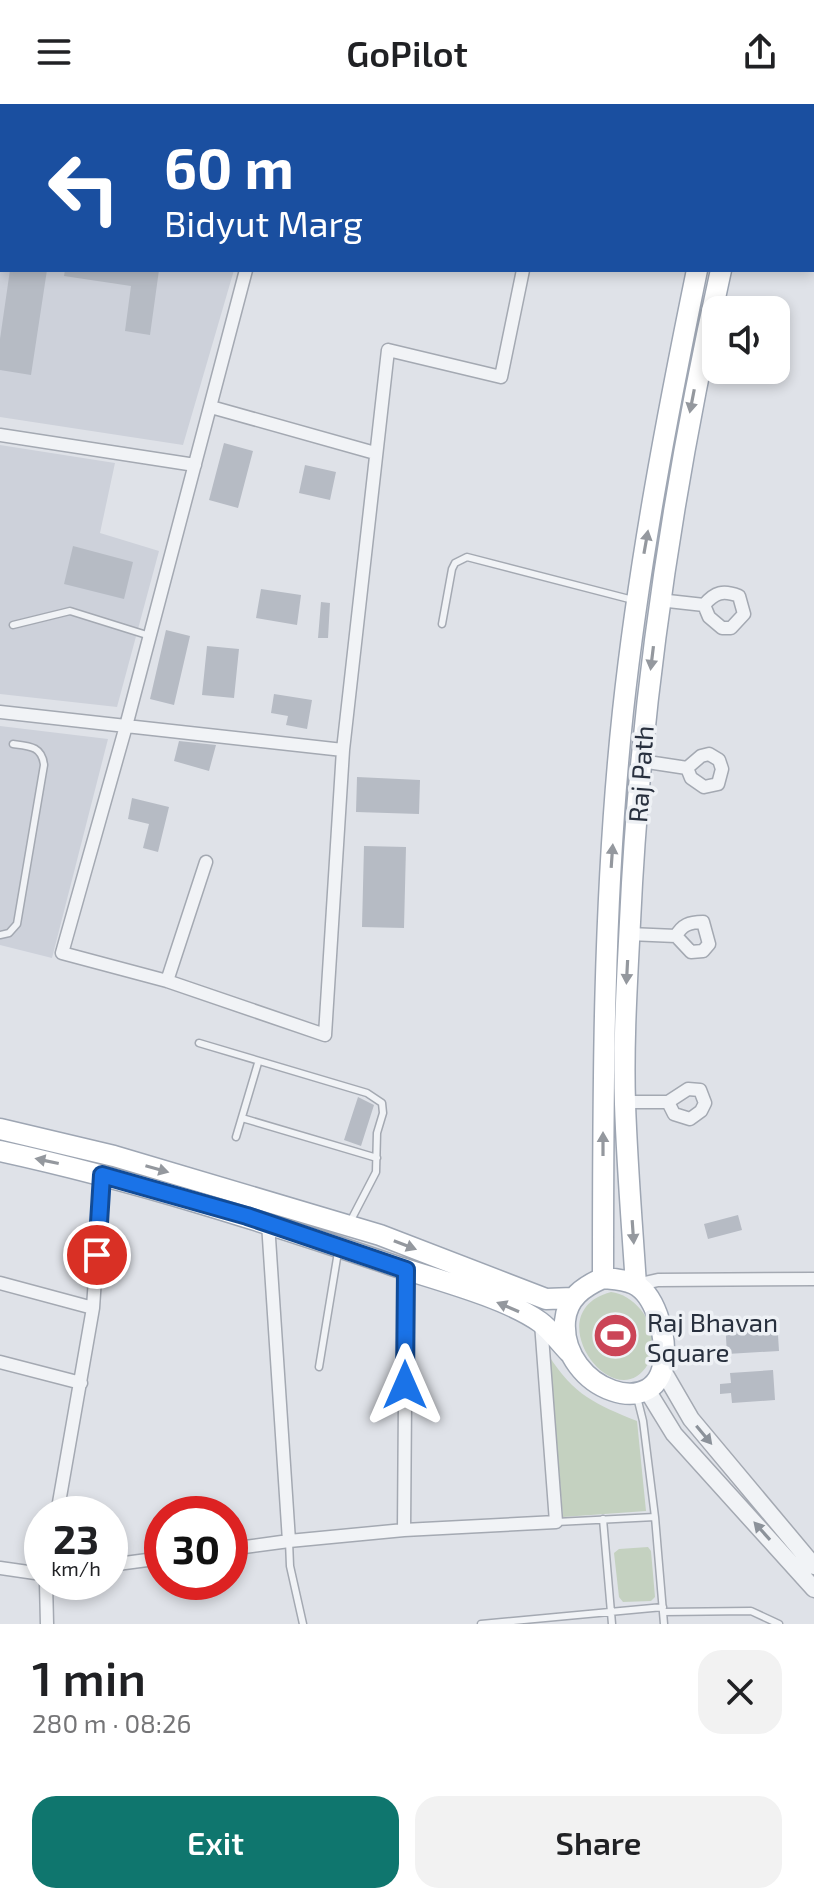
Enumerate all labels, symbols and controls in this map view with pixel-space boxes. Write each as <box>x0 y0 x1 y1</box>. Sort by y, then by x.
icon: menu <box>32 30 76 74</box>
icon: share <box>738 30 782 74</box>
text: GoPilot <box>346 31 468 74</box>
text: 60 m <box>164 133 294 200</box>
icon: left <box>32 136 136 240</box>
text: Bidyut Marg <box>164 201 363 244</box>
map controls <box>702 296 790 384</box>
button: sound <box>702 296 790 384</box>
one-way arrow <box>685 389 698 414</box>
one-way arrow <box>640 529 653 554</box>
one-way arrow <box>645 645 658 670</box>
street label: Raj Path <box>621 724 659 824</box>
one-way arrow <box>606 843 619 868</box>
one-way arrow <box>621 960 634 986</box>
one-way arrow <box>597 1131 609 1156</box>
one-way arrow <box>35 1154 60 1167</box>
one-way arrow <box>144 1163 169 1175</box>
one-way arrow <box>627 1220 640 1245</box>
pin <box>63 1221 131 1289</box>
icon: arrive <box>75 1233 119 1277</box>
one-way arrow <box>393 1239 417 1252</box>
one-way arrow <box>497 1300 520 1313</box>
place label: Raj Bhavan Square <box>647 1306 778 1367</box>
sports icon: Raj Bhavan Square <box>592 1312 640 1360</box>
position arrow <box>363 1343 447 1427</box>
one-way arrow <box>695 1424 712 1444</box>
speed limit sign: 30 <box>144 1496 248 1600</box>
text: 23 <box>53 1514 99 1562</box>
one-way arrow <box>753 1521 771 1540</box>
text: km/h <box>51 1556 101 1580</box>
text: 1 min <box>32 1648 146 1706</box>
button: close <box>698 1650 782 1734</box>
text: 280 m · 08:26 <box>32 1707 191 1738</box>
button: Exit <box>32 1796 399 1888</box>
button: Share <box>415 1796 782 1888</box>

